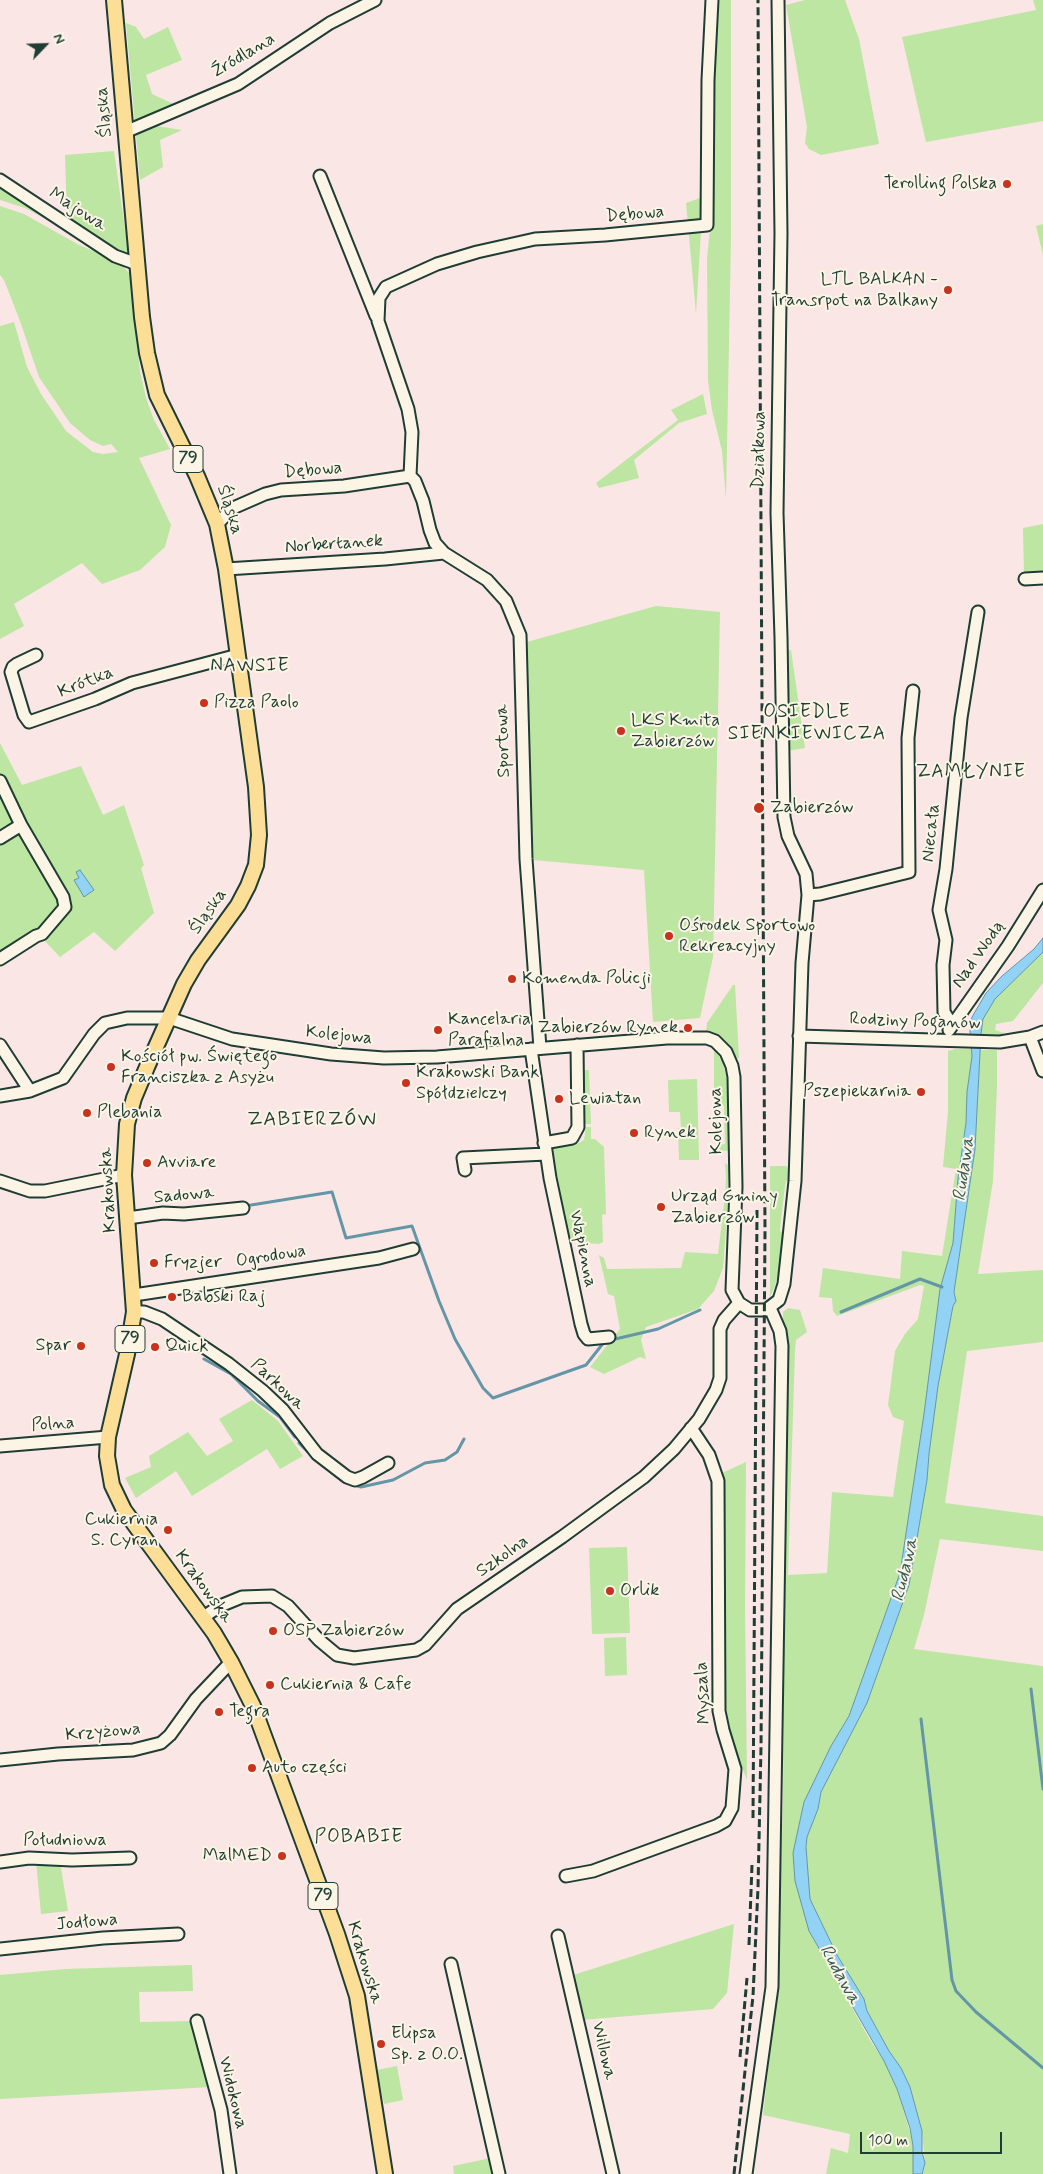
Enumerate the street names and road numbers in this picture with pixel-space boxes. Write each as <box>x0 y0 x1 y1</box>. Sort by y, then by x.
street label: Źródlana <box>208 29 280 83</box>
street label: Śląska <box>92 86 118 138</box>
street label: Majowa <box>44 183 110 237</box>
street label: Dębowa <box>605 202 665 228</box>
street label: Działkowa <box>749 411 771 489</box>
road number: 79 <box>173 446 203 472</box>
street label: Dębowa <box>283 458 343 484</box>
street label: Śląska <box>211 483 247 537</box>
street label: Norbertanek <box>284 531 384 559</box>
street label: Krótka <box>55 662 117 704</box>
street label: Sportowa <box>492 704 516 778</box>
street label: Niecała <box>918 803 946 863</box>
street label: Śląska <box>186 885 232 939</box>
street label: Nad Wodą <box>948 917 1010 993</box>
street label: Rodziny Poganów <box>849 1009 981 1035</box>
street label: Kolejowa <box>304 1022 374 1050</box>
street label: Kolejowa <box>706 1087 728 1155</box>
street label: Krakowska <box>96 1147 122 1233</box>
street label: Sadowa <box>153 1183 215 1209</box>
street label: Wapienna <box>563 1209 601 1289</box>
street label: Ogrodowa <box>234 1241 308 1273</box>
road number: 79 <box>115 1326 145 1352</box>
street label: Parkowa <box>246 1355 308 1415</box>
street label: Polna <box>31 1413 75 1437</box>
street label: Szkolna <box>473 1531 533 1583</box>
street label: Krakowska <box>169 1546 237 1628</box>
street label: Myszala <box>692 1661 716 1725</box>
street label: Krzyżowa <box>64 1719 142 1747</box>
street label: Południowa <box>23 1830 107 1852</box>
road number: 79 <box>308 1882 338 1910</box>
street label: Jodłowa <box>55 1910 119 1936</box>
street label: Krakowska <box>341 1919 387 2007</box>
street label: Willowa <box>586 2020 620 2082</box>
street label: Widokowa <box>213 2055 251 2131</box>

